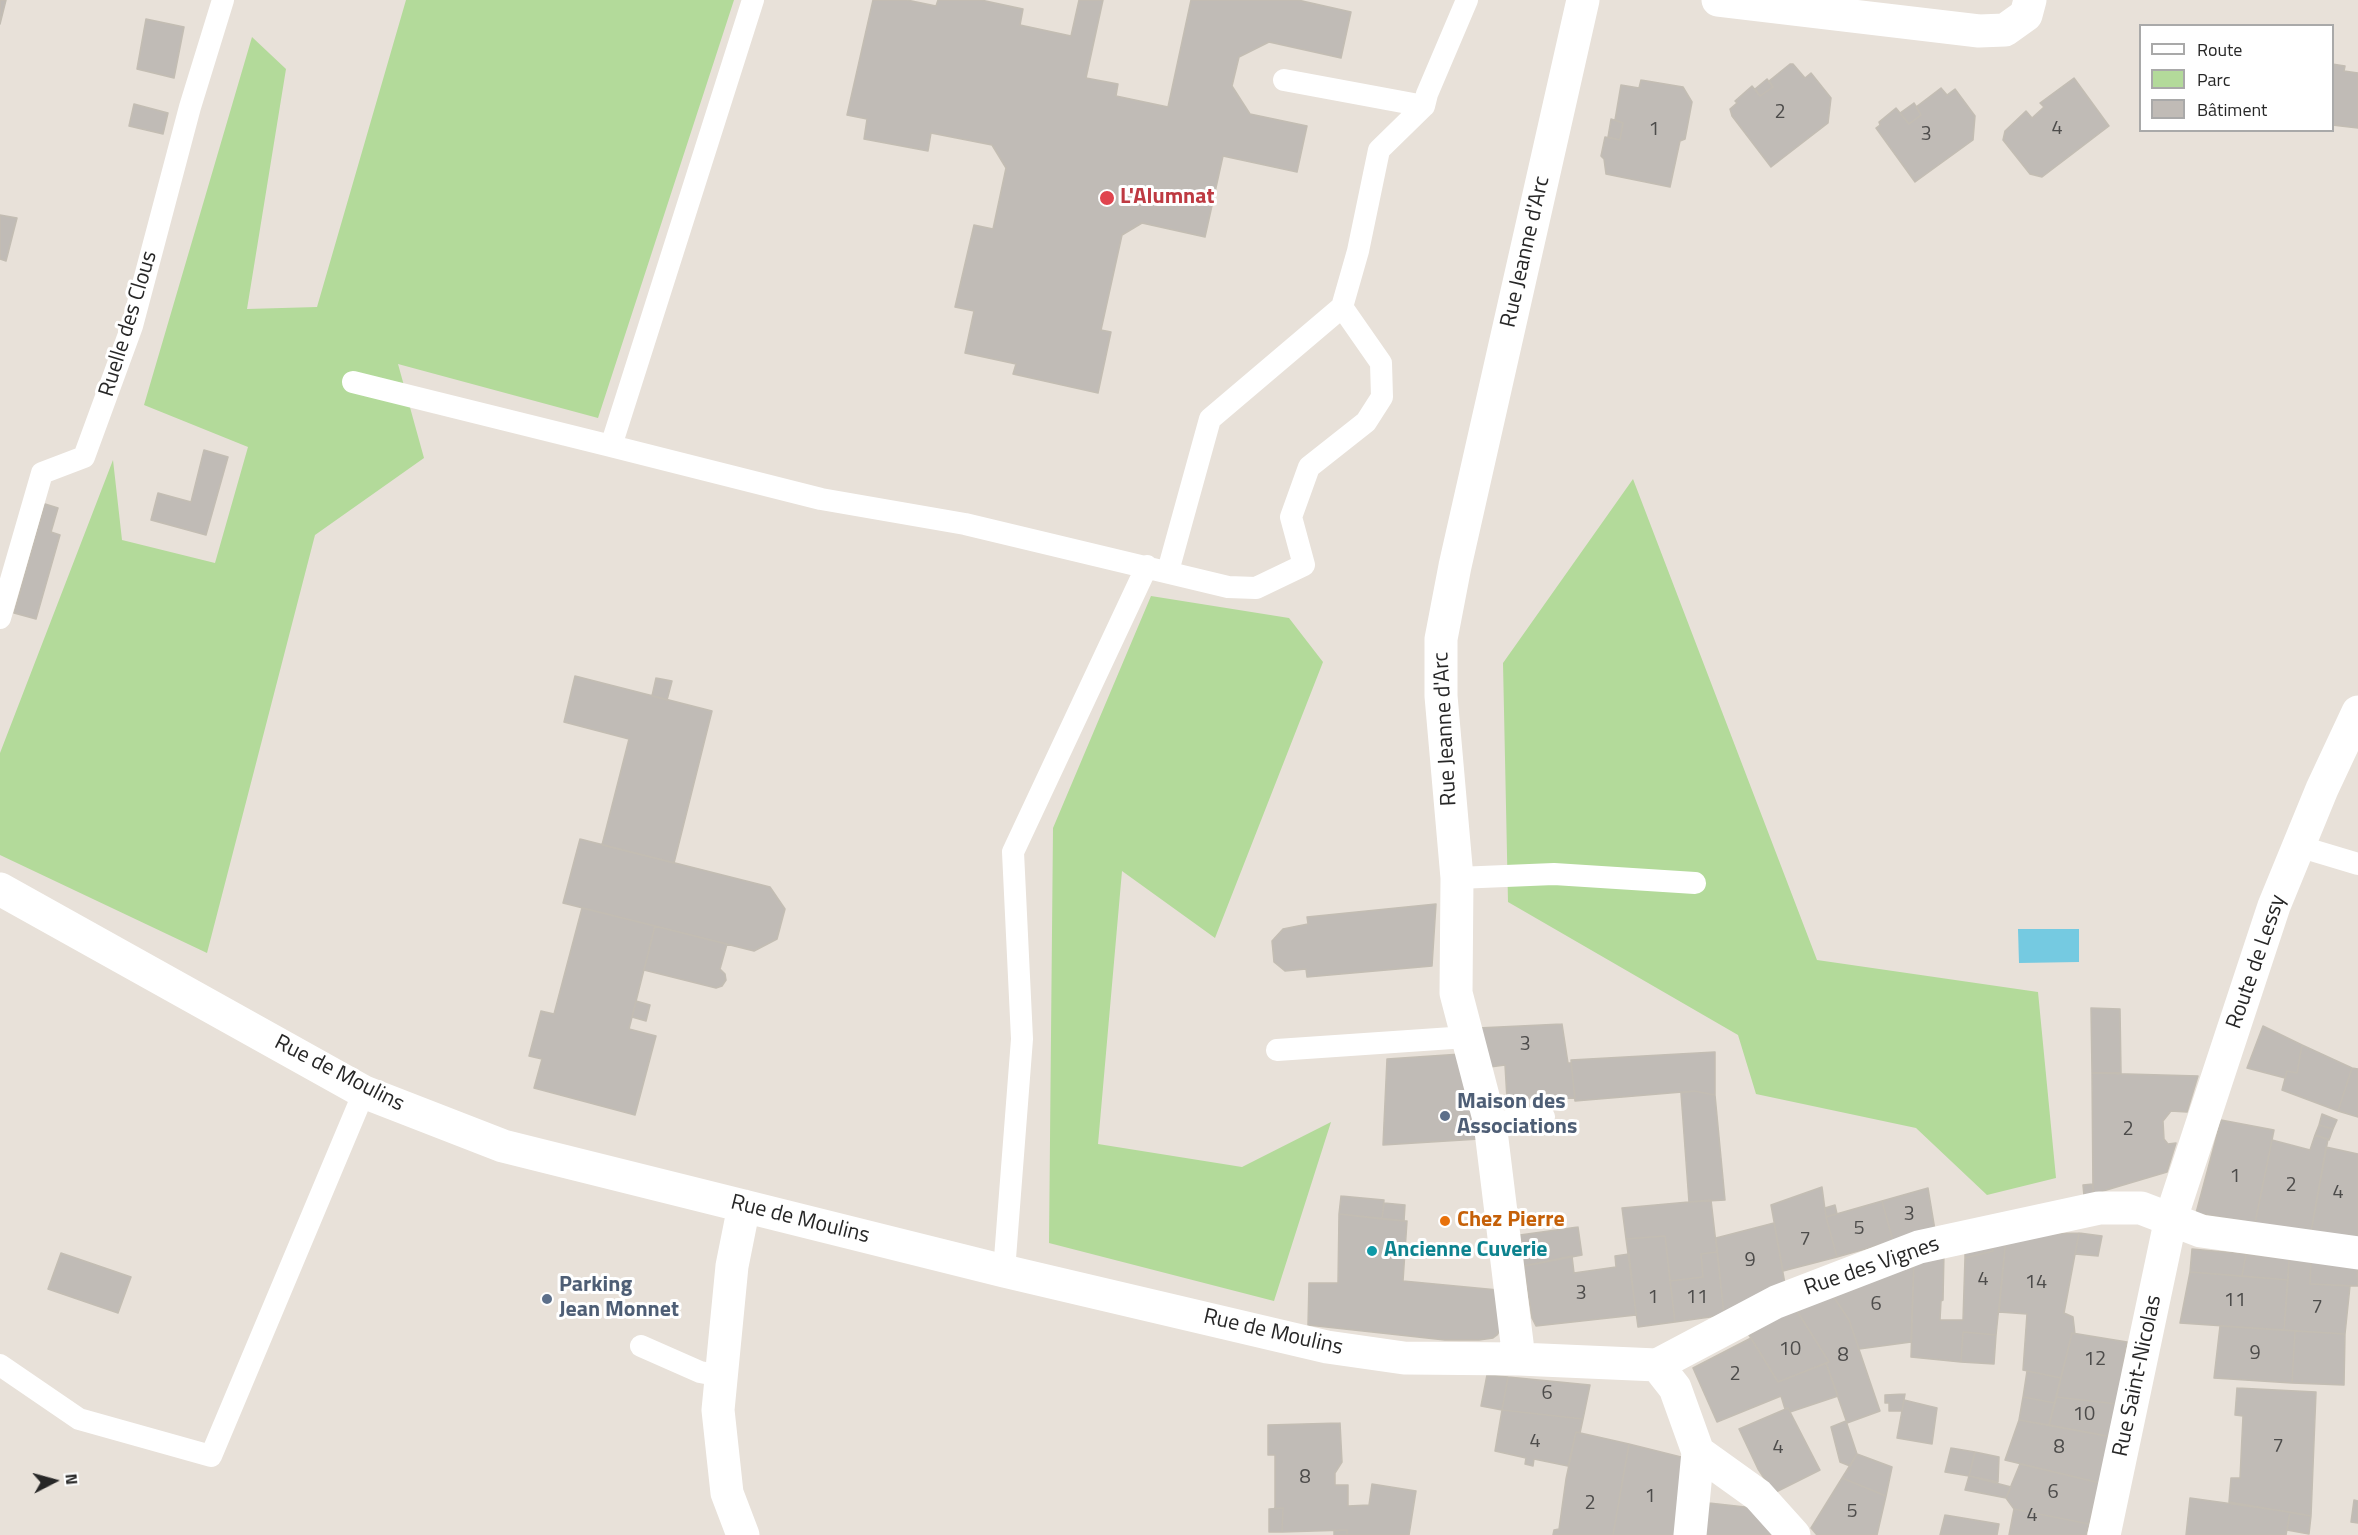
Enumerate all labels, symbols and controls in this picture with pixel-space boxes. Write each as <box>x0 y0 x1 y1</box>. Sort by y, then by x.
legend <box>2139 24 2334 132</box>
text: Route <box>2197 36 2242 63</box>
text: Parc <box>2197 66 2231 93</box>
text: Bâtiment <box>2197 96 2267 123</box>
house number: 2 <box>1774 101 1786 125</box>
house number: 4 <box>2051 117 2063 141</box>
house number: 1 <box>1648 118 1660 142</box>
house number: 3 <box>1920 123 1932 147</box>
street label: Rue Jeanne d'Arc <box>1496 174 1556 330</box>
place label: L'Alumnat <box>1120 185 1215 211</box>
marker: L'Alumnat <box>1098 189 1116 207</box>
street label: Ruelle des Clous <box>94 248 164 400</box>
street label: Rue Jeanne d'Arc <box>1429 651 1463 807</box>
street label: Route de Lessy <box>2222 891 2292 1033</box>
street label: Rue de Moulins <box>270 1030 408 1118</box>
house number: 3 <box>1519 1033 1531 1057</box>
place label: Maison des Associations <box>1457 1090 1577 1142</box>
marker: Maison des Associations <box>1438 1109 1452 1123</box>
house number: 2 <box>2122 1118 2134 1142</box>
house number: 1 <box>2229 1165 2241 1189</box>
house number: 2 <box>2285 1174 2297 1198</box>
house number: 4 <box>2332 1181 2344 1205</box>
street label: Rue de Moulins <box>728 1190 872 1250</box>
house number: 3 <box>1903 1203 1915 1227</box>
place label: Chez Pierre <box>1457 1208 1565 1234</box>
marker: Chez Pierre <box>1438 1214 1452 1228</box>
house number: 5 <box>1853 1217 1865 1241</box>
house number: 7 <box>1799 1228 1811 1252</box>
street label: Rue des Vignes <box>1801 1232 1943 1302</box>
place label: Ancienne Cuverie <box>1384 1238 1548 1264</box>
marker: Ancienne Cuverie <box>1365 1244 1379 1258</box>
house number: 9 <box>1744 1249 1756 1273</box>
house number: 4 <box>1977 1268 1989 1292</box>
house number: 14 <box>2025 1271 2047 1295</box>
place label: Parking Jean Monnet <box>559 1273 679 1324</box>
house number: 3 <box>1575 1282 1587 1306</box>
house number: 1 <box>1647 1286 1659 1310</box>
house number: 11 <box>1686 1286 1708 1310</box>
house number: 11 <box>2224 1289 2246 1313</box>
marker: Parking Jean Monnet <box>540 1292 554 1306</box>
house number: 6 <box>1870 1293 1882 1317</box>
street label: Rue Saint-Nicolas <box>2108 1293 2168 1459</box>
house number: 7 <box>2311 1296 2323 1320</box>
street label: Rue de Moulins <box>1201 1304 1345 1362</box>
house number: 10 <box>1779 1338 1801 1362</box>
house number: 9 <box>2249 1342 2261 1366</box>
house number: 8 <box>1837 1344 1849 1368</box>
house number: 12 <box>2084 1348 2106 1372</box>
house number: 2 <box>1729 1363 1741 1387</box>
house number: 6 <box>1541 1382 1553 1406</box>
house number: 10 <box>2073 1403 2095 1427</box>
house number: 4 <box>1529 1430 1541 1454</box>
house number: 7 <box>2272 1435 2284 1459</box>
house number: 4 <box>1772 1436 1784 1460</box>
house number: 8 <box>2053 1436 2065 1460</box>
north arrow <box>24 1451 84 1511</box>
house number: 8 <box>1299 1466 1311 1490</box>
text: N <box>59 1472 84 1486</box>
house number: 6 <box>2047 1481 2059 1505</box>
house number: 1 <box>1644 1485 1656 1509</box>
house number: 2 <box>1584 1492 1596 1516</box>
house number: 5 <box>1846 1500 1858 1524</box>
house number: 4 <box>2026 1504 2038 1528</box>

